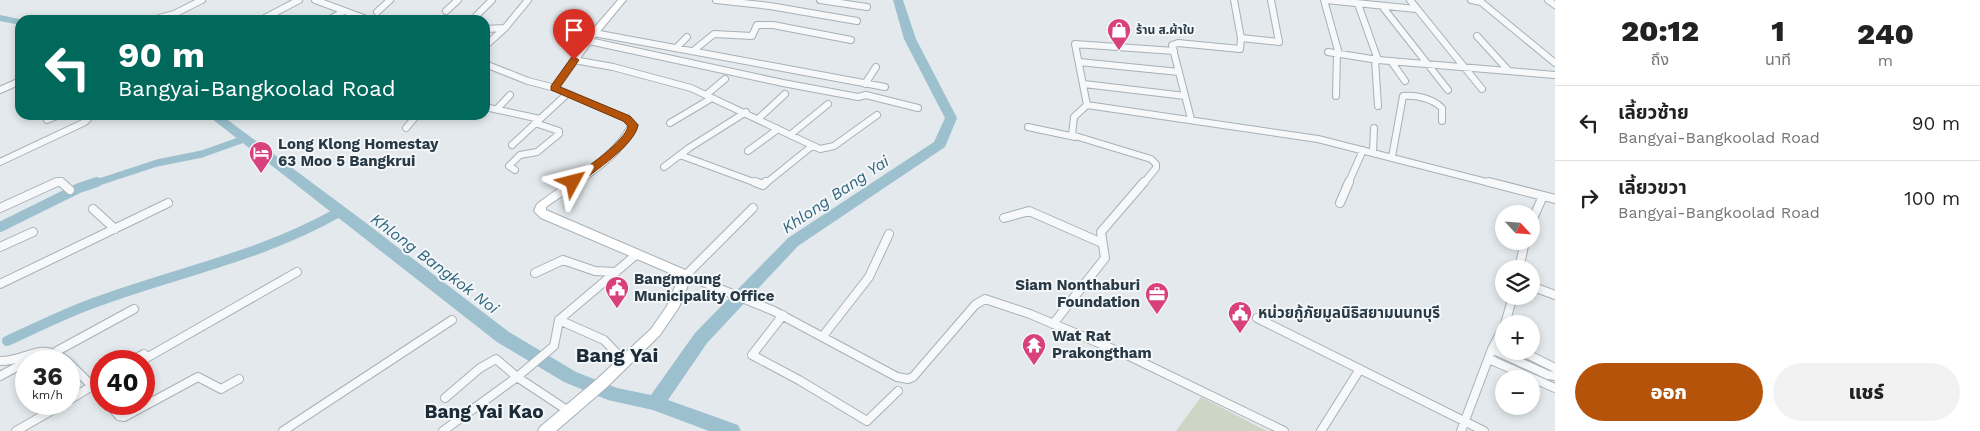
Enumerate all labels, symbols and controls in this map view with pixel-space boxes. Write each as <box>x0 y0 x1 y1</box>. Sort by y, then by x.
pin <box>553 9 595 60</box>
text: 20:12 <box>1621 13 1699 48</box>
text: 1 <box>1771 13 1785 48</box>
icon: arrive <box>560 16 588 44</box>
text: 240 <box>1857 16 1914 51</box>
shop icon: ร้าน ส.ผ้าใบ <box>1106 17 1132 51</box>
place label: ร้าน ส.ผ้าใบ <box>1136 23 1194 37</box>
text: 90 m <box>118 34 205 76</box>
icon: left <box>35 35 100 100</box>
text: ถึง <box>1651 50 1669 69</box>
text: นาที <box>1765 50 1791 69</box>
text: m <box>1878 51 1893 70</box>
text: Bangyai-Bangkoolad Road <box>118 76 396 101</box>
text: เลี้ยวซ้าย <box>1618 101 1689 124</box>
icon: left <box>1575 109 1603 137</box>
text: 90 m <box>1912 112 1960 135</box>
text: Bangyai-Bangkoolad Road <box>1618 128 1820 147</box>
place label: Long Klong Homestay 63 Moo 5 Bangkrui <box>278 135 439 170</box>
hotel icon: Long Klong Homestay 63 Moo 5 Bangkrui <box>248 140 274 174</box>
water label: Khlong Bang Yai <box>778 151 893 237</box>
position arrow <box>546 155 598 207</box>
text: เลี้ยวขวา <box>1618 176 1687 199</box>
icon: right <box>1575 184 1603 212</box>
text: 100 m <box>1904 187 1960 210</box>
text: Bangyai-Bangkoolad Road <box>1618 203 1820 222</box>
north arrow <box>1495 205 1540 250</box>
map controls <box>1495 205 1540 415</box>
water label: Khlong Bangkok Noi <box>367 209 503 318</box>
button: layers <box>1495 260 1540 305</box>
place label: Bangmoung Municipality Office <box>634 270 775 305</box>
public building icon: Bangmoung Municipality Office <box>604 275 630 309</box>
place label: Siam Nonthaburi Foundation <box>1015 276 1140 311</box>
office icon: Siam Nonthaburi Foundation <box>1144 281 1170 315</box>
public building icon: หน่วยกู้ภัยมูลนิธิสยามนนทบุรี <box>1227 300 1253 334</box>
place label: หน่วยกู้ภัยมูลนิธิสยามนนทบุรี <box>1258 304 1440 323</box>
button: + <box>1495 315 1540 360</box>
place label: Wat Rat Prakongtham <box>1052 327 1152 362</box>
temple icon: Wat Rat Prakongtham <box>1021 332 1047 366</box>
district label: Bang Yai <box>576 343 658 367</box>
speed limit sign: 40 <box>90 350 155 415</box>
text: 36 <box>32 362 63 391</box>
button: ออก <box>1575 363 1763 421</box>
button: แชร์ <box>1773 363 1960 421</box>
button: − <box>1495 370 1540 415</box>
text: km/h <box>32 388 63 402</box>
district label: Bang Yai Kao <box>424 400 544 423</box>

